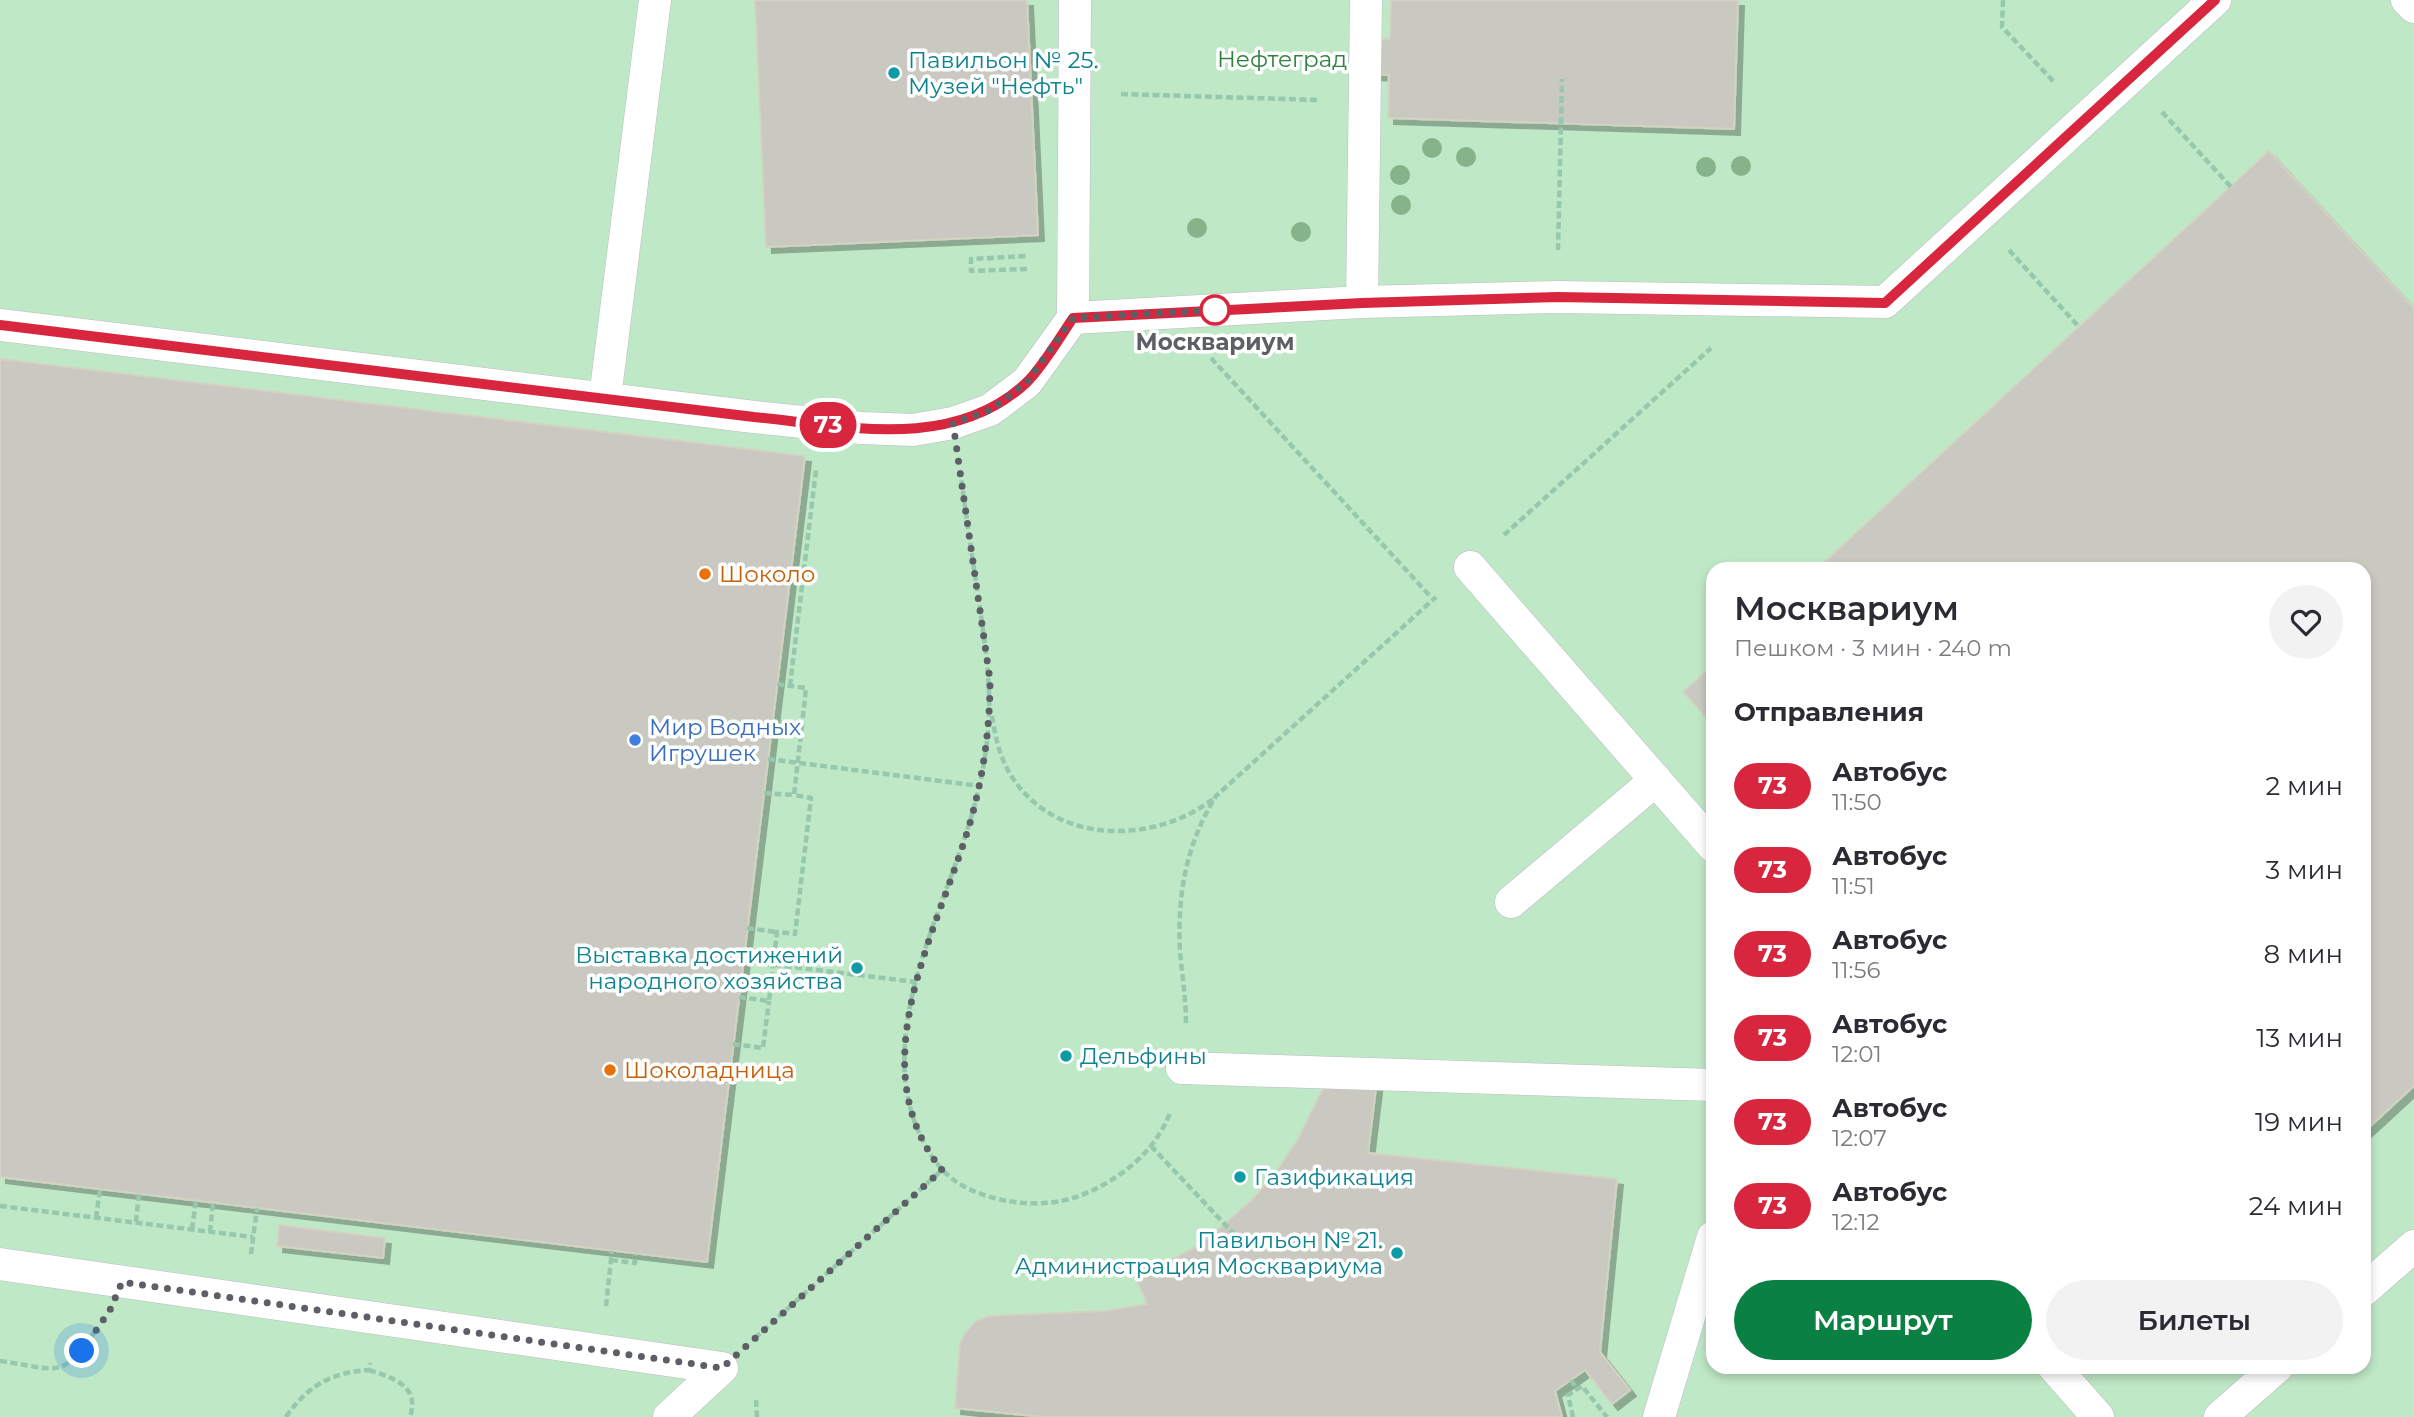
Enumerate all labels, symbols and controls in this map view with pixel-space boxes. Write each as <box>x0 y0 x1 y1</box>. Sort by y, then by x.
park label: Нефтеград <box>1217 45 1347 73</box>
place label: Павильон № 25. Музей "Нефть" <box>908 46 1098 100</box>
marker: Павильон № 25. Музей "Нефть" <box>886 65 902 81</box>
marker: Москвариум <box>1200 295 1230 325</box>
place label: Москвариум <box>1136 328 1294 356</box>
line badge: 73 <box>796 402 860 448</box>
text: 73 <box>814 410 842 439</box>
place label: Шоколо <box>719 560 816 588</box>
marker: Шоколо <box>697 566 713 582</box>
button: heart <box>2269 585 2343 659</box>
text: Москвариум <box>1734 588 1959 628</box>
text: Пешком · 3 мин · 240 m <box>1734 634 2012 662</box>
text: Отправления <box>1734 696 1924 728</box>
place label: Мир Водных Игрушек <box>649 713 801 767</box>
marker: Мир Водных Игрушек <box>627 732 643 748</box>
text: Автобус <box>1832 756 1947 788</box>
text: 2 мин <box>2265 770 2343 802</box>
text: 73 <box>1758 771 1787 800</box>
text: 11:50 <box>1832 788 1882 816</box>
text: Автобус <box>1832 840 1947 872</box>
text: 3 мин <box>2266 854 2343 886</box>
text: 73 <box>1758 855 1787 884</box>
text: 11:51 <box>1832 872 1875 900</box>
text: Автобус <box>1832 924 1947 956</box>
text: 8 мин <box>2264 938 2343 970</box>
text: 73 <box>1758 939 1787 968</box>
place label: Выставка достижений народного хозяйства <box>575 941 843 995</box>
text: 11:56 <box>1832 956 1881 984</box>
marker: Выставка достижений народного хозяйства <box>849 960 865 976</box>
text: Автобус <box>1832 1008 1947 1040</box>
text: 13 мин <box>2256 1022 2343 1054</box>
text: 73 <box>1758 1023 1787 1052</box>
text: 12:01 <box>1832 1040 1882 1068</box>
place label: Дельфины <box>1080 1042 1207 1070</box>
marker: Дельфины <box>1058 1048 1074 1064</box>
place label: Шоколадница <box>624 1056 795 1084</box>
marker: Шоколадница <box>602 1062 618 1078</box>
text: Автобус <box>1832 1092 1947 1124</box>
text: 19 мин <box>2255 1106 2343 1138</box>
text: 73 <box>1758 1107 1787 1136</box>
text: 12:07 <box>1832 1124 1887 1152</box>
place label: Газификация <box>1254 1163 1414 1191</box>
marker: Газификация <box>1232 1169 1248 1185</box>
text: Автобус <box>1832 1176 1947 1208</box>
text: 24 мин <box>2249 1190 2343 1222</box>
text: 73 <box>1758 1191 1787 1220</box>
text: 12:12 <box>1832 1208 1880 1236</box>
place label: Павильон № 21. Администрация Москвариума <box>1015 1226 1383 1280</box>
marker: Павильон № 21. Администрация Москвариума <box>1389 1245 1405 1261</box>
button: Маршрут <box>1734 1280 2032 1360</box>
button: Билеты <box>2046 1280 2343 1360</box>
your location <box>64 1333 99 1368</box>

